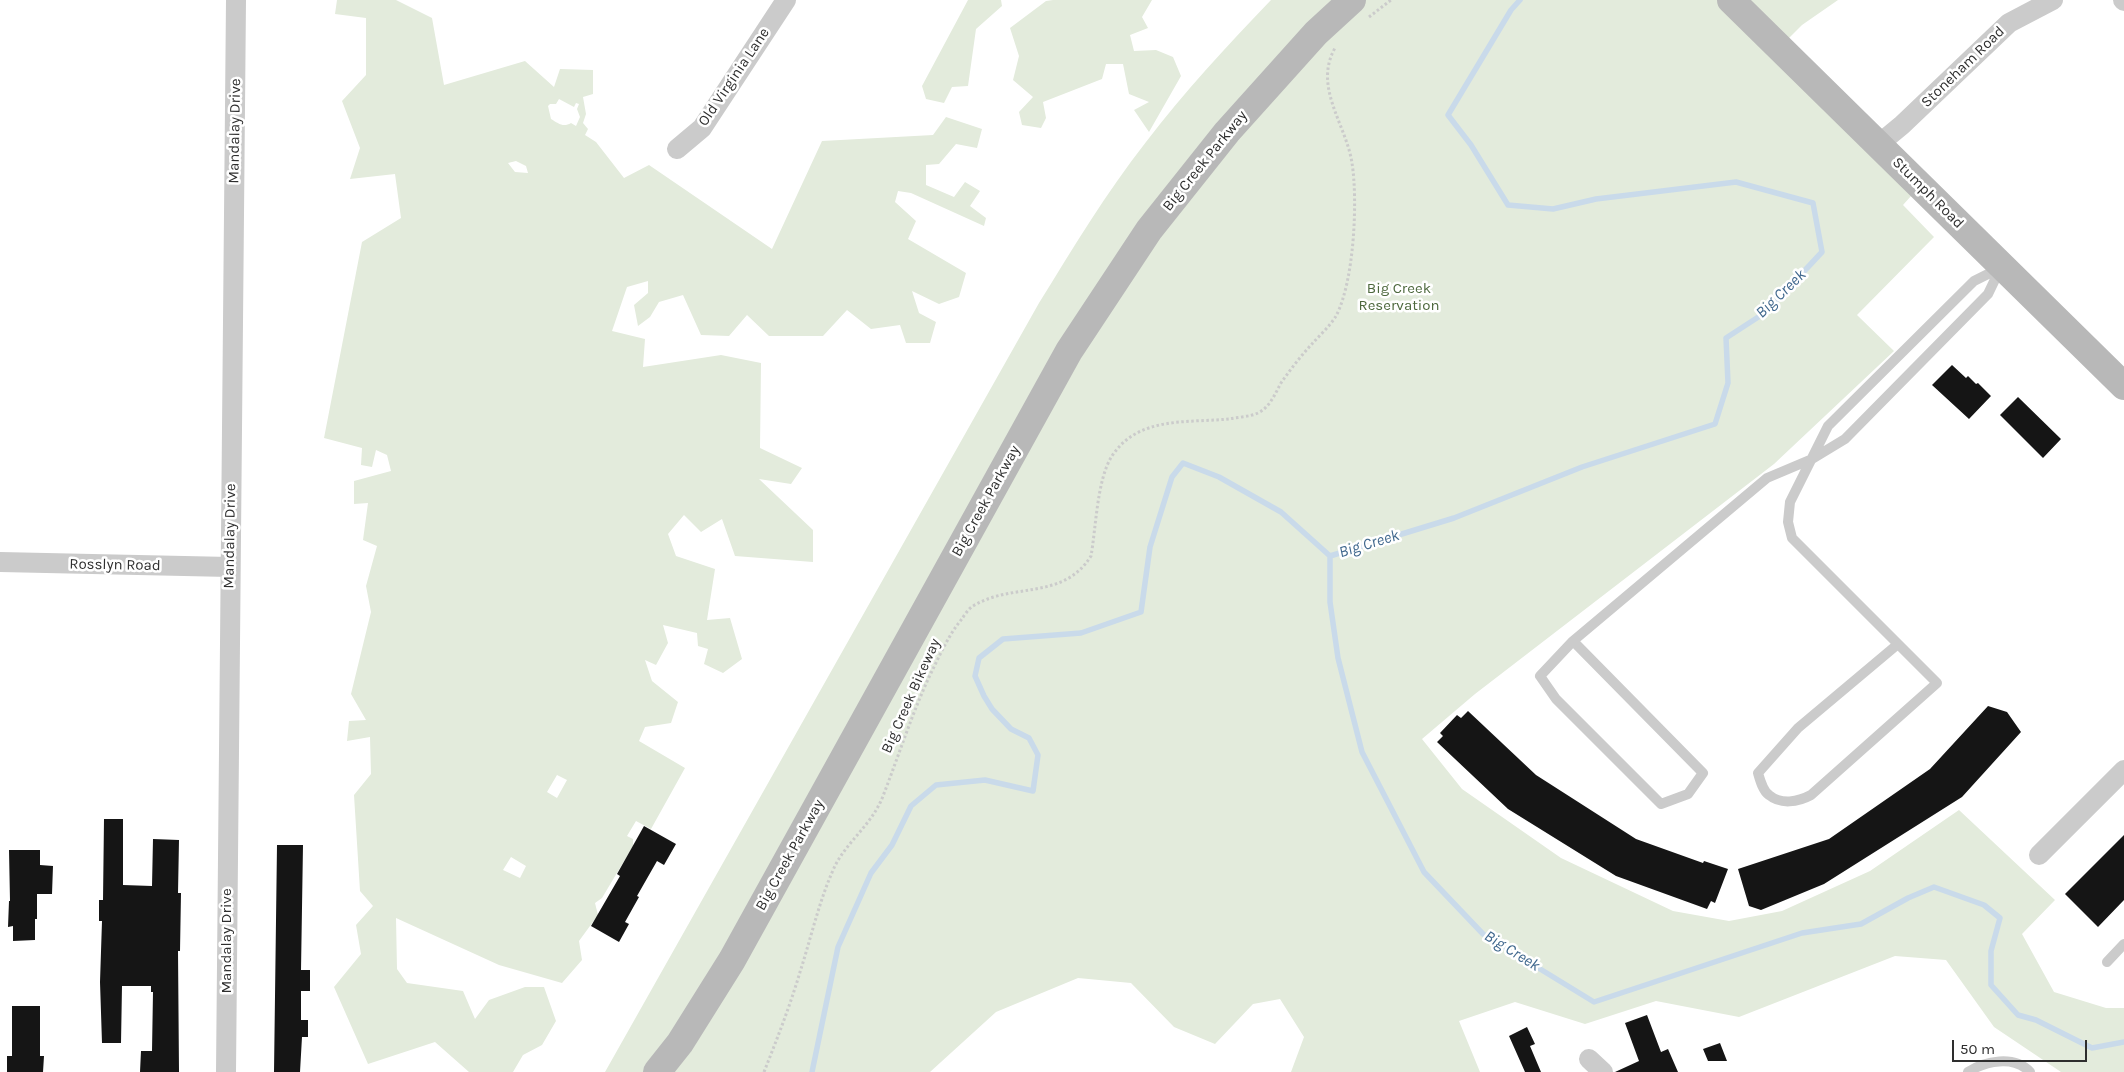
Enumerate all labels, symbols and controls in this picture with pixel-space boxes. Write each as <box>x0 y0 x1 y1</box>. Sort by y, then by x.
street label: Stoneham Road <box>1918 23 2008 111</box>
street label: Old Virginia Lane <box>694 24 774 130</box>
street label: Mandalay Drive <box>225 78 245 184</box>
street label: Big Creek Parkway <box>1159 107 1251 215</box>
street label: Stumph Road <box>1888 153 1968 233</box>
water label: Big Creek <box>1752 266 1810 322</box>
park label: Big Creek Reservation <box>1358 280 1440 315</box>
street label: Big Creek Parkway <box>948 442 1024 560</box>
street label: Mandalay Drive <box>220 483 240 589</box>
water label: Big Creek <box>1337 526 1401 562</box>
street label: Rosslyn Road <box>69 555 161 575</box>
street label: Big Creek Bikeway <box>878 636 944 756</box>
street label: Big Creek Parkway <box>752 796 828 914</box>
street label: Mandalay Drive <box>218 888 236 994</box>
water label: Big Creek <box>1481 926 1543 976</box>
scale bar <box>1954 1030 2089 1062</box>
text: 50 m <box>1960 1040 1995 1058</box>

